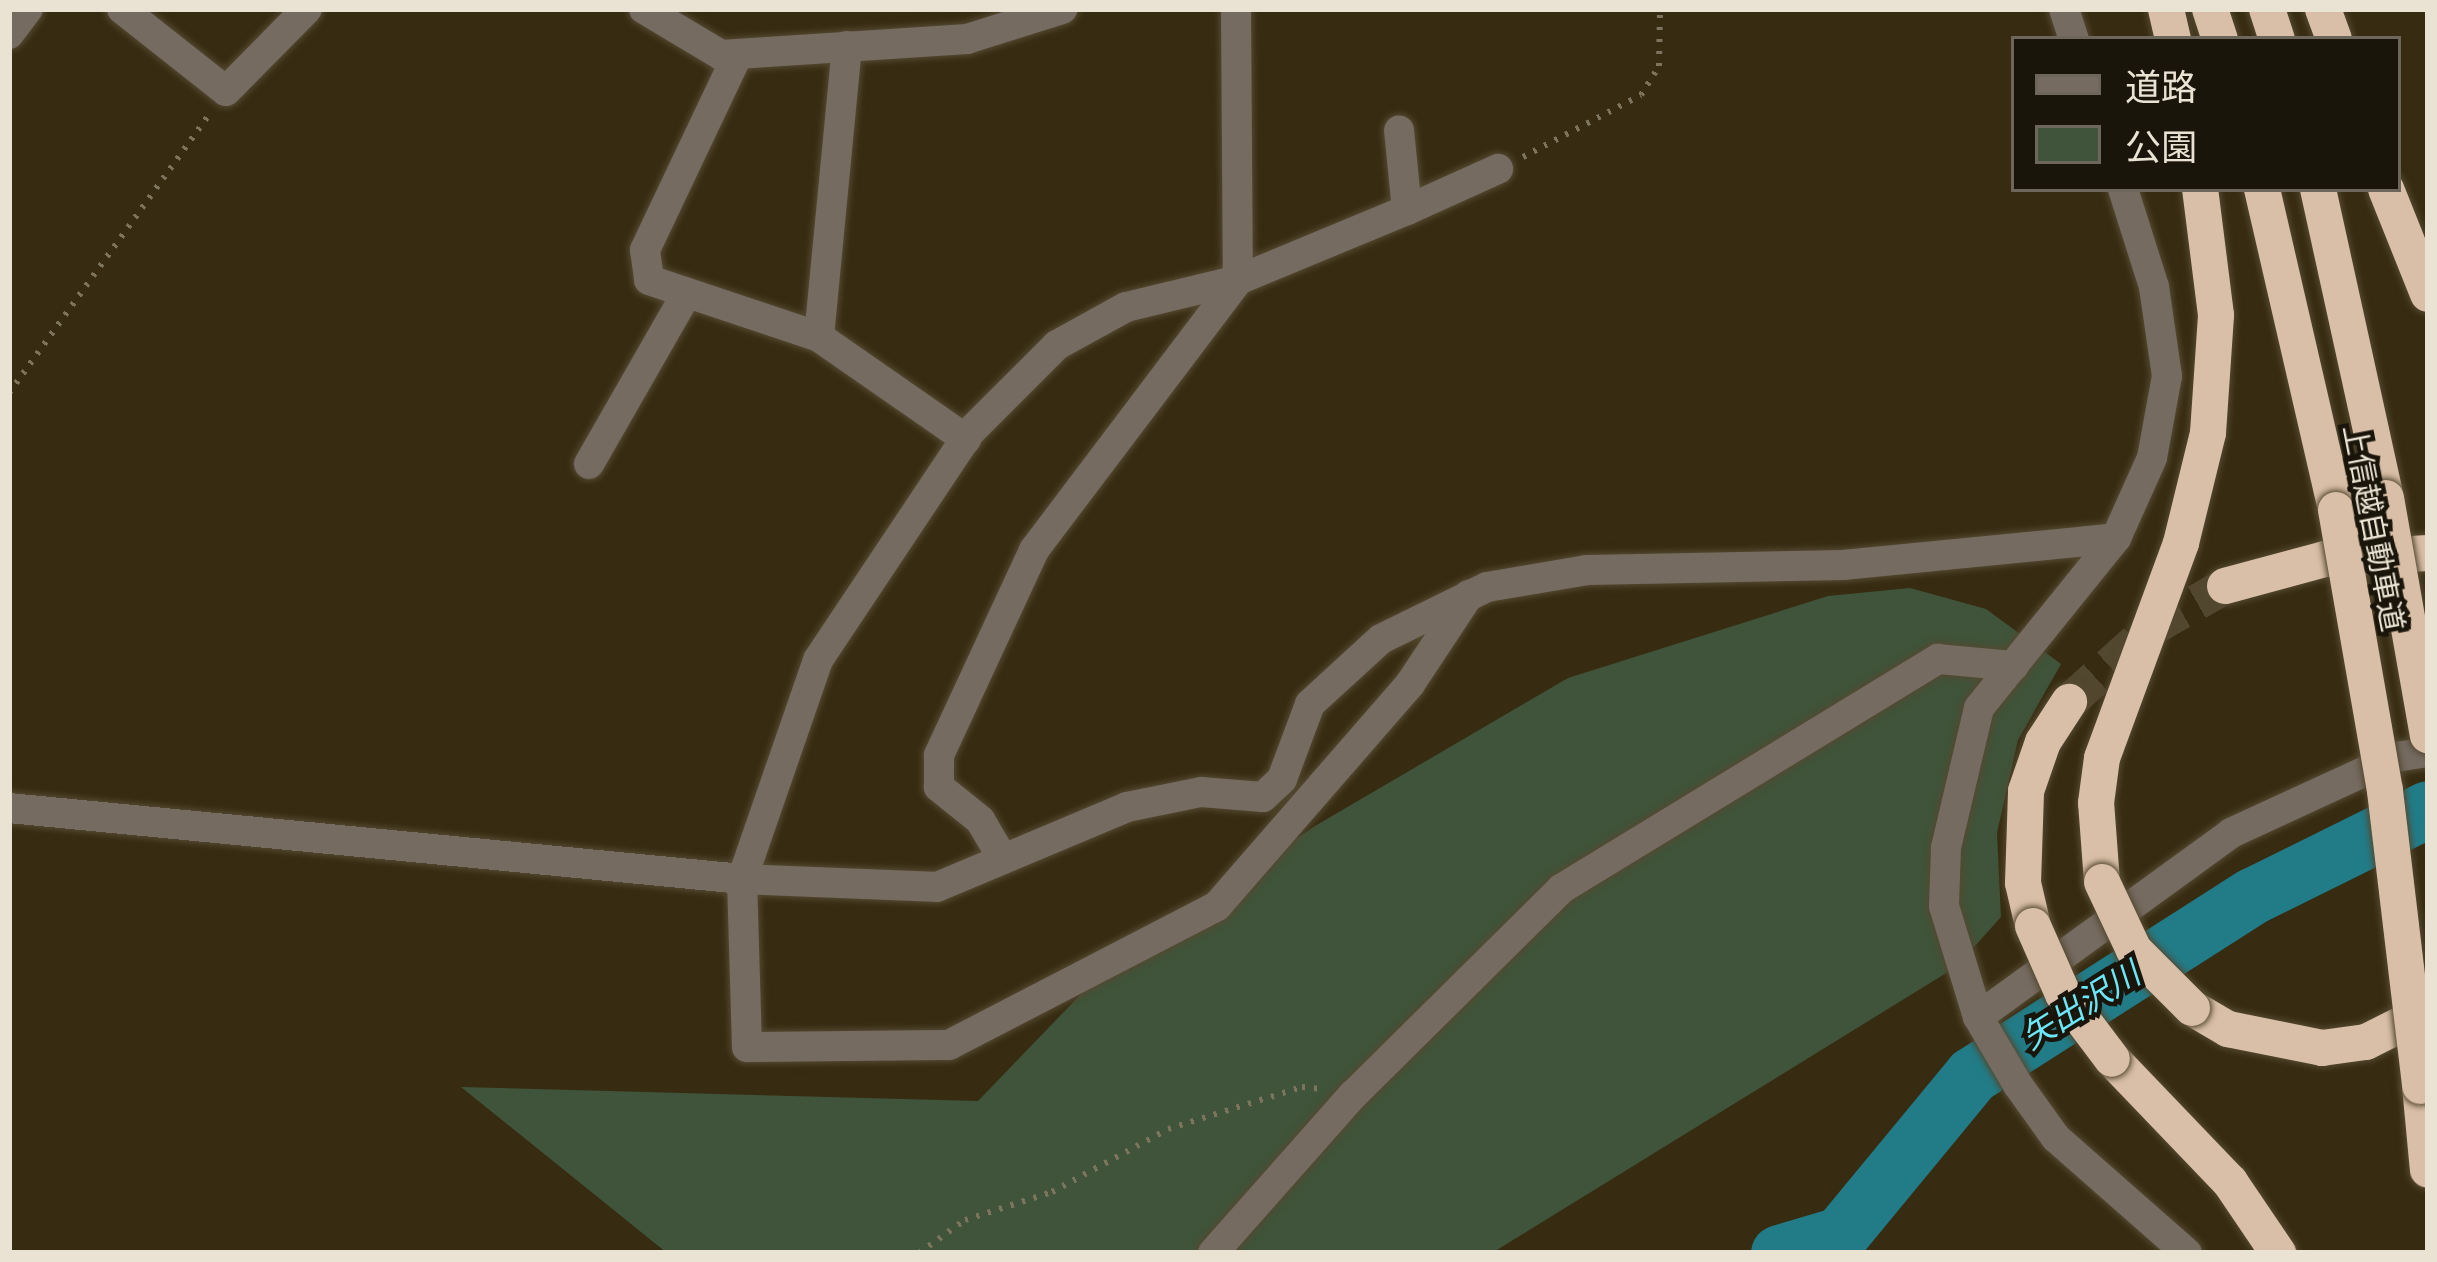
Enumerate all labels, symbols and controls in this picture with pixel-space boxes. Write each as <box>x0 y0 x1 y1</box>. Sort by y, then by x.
legend <box>2011 36 2401 192</box>
text: 道路 <box>2125 65 2197 110</box>
text: 公園 <box>2125 125 2197 170</box>
street label: 上信越自動車道 <box>2336 421 2412 635</box>
water label: 矢出沢川 <box>2015 954 2147 1058</box>

